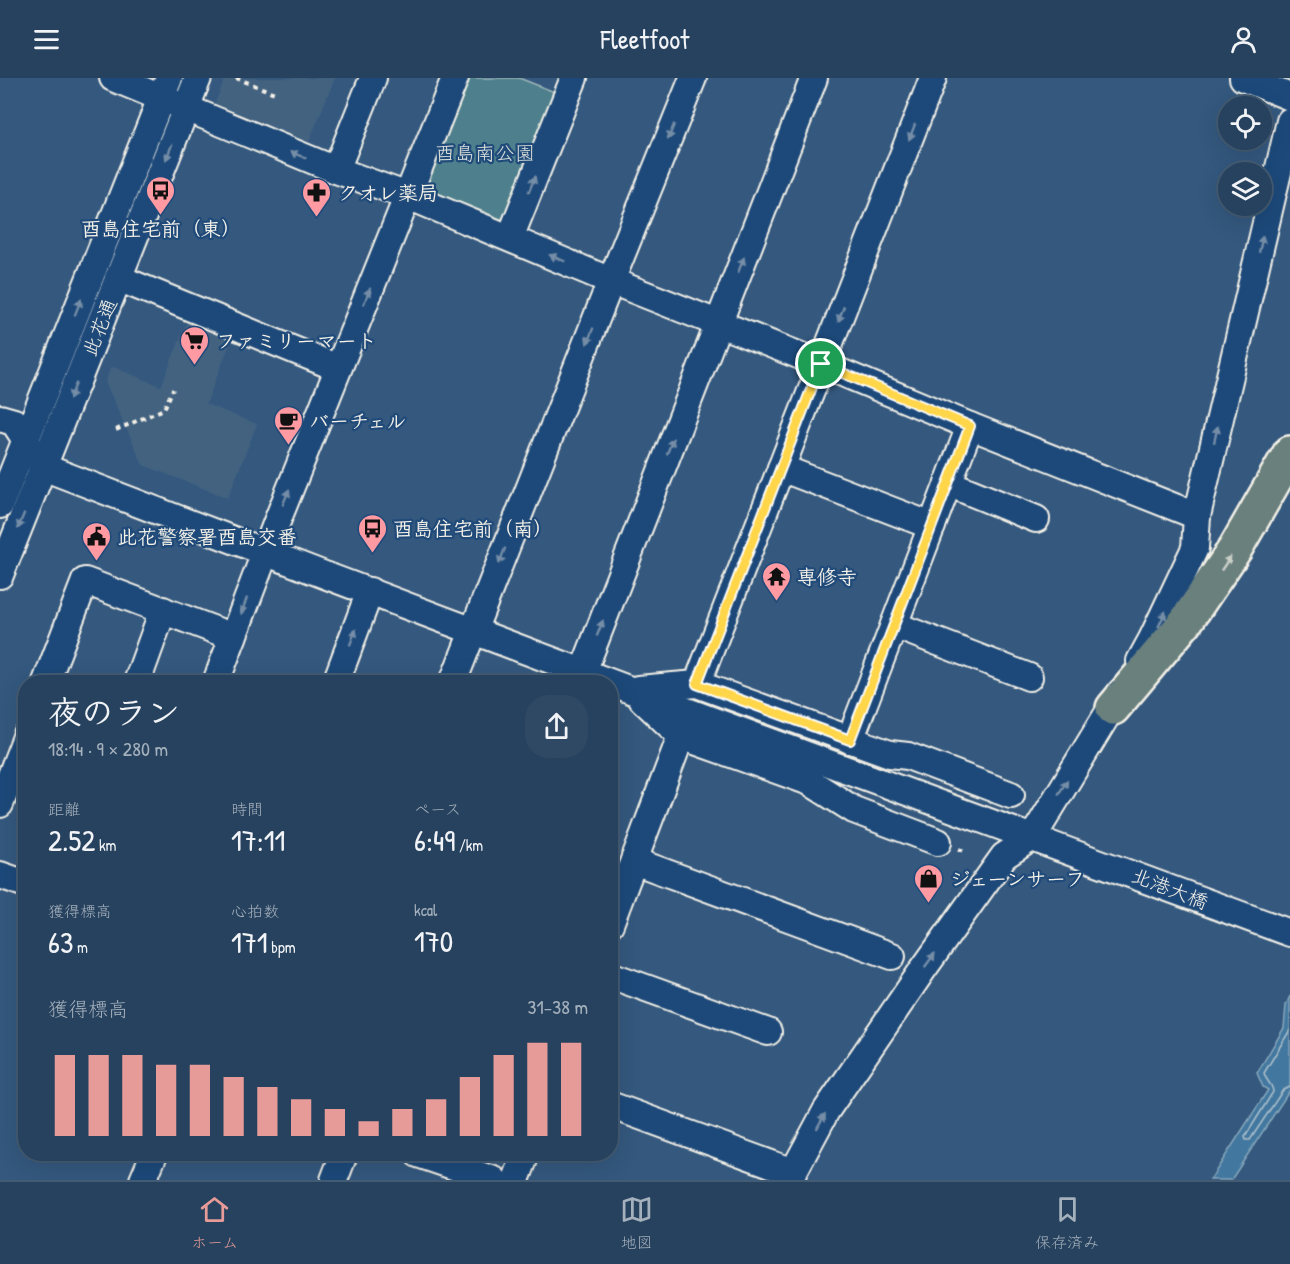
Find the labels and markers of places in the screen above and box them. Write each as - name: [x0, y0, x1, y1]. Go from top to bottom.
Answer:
- bus stop icon: 酉島住宅前（東）: [145, 174, 177, 216]
- pharmacy icon: クオレ薬局: [301, 176, 333, 218]
- place label: クオレ薬局: [338, 179, 438, 206]
- place label: 酉島住宅前（東）: [81, 215, 241, 242]
- supermarket icon: ファミリーマート: [179, 324, 211, 366]
- place label: ファミリーマート: [216, 327, 377, 354]
- pin: [795, 338, 846, 389]
- cafe icon: バーチェル: [272, 404, 304, 446]
- place label: バーチェル: [309, 407, 407, 434]
- bus stop icon: 酉島住宅前（南）: [356, 512, 388, 554]
- place label: 酉島住宅前（南）: [393, 515, 553, 542]
- public building icon: 此花警察署酉島交番: [80, 520, 112, 562]
- place label: 此花警察署酉島交番: [117, 523, 297, 550]
- temple icon: 専修寺: [760, 560, 792, 602]
- place label: 専修寺: [797, 563, 857, 590]
- shop icon: ジェーンサーフ: [913, 862, 945, 904]
- place label: ジェーンサーフ: [950, 865, 1085, 892]

